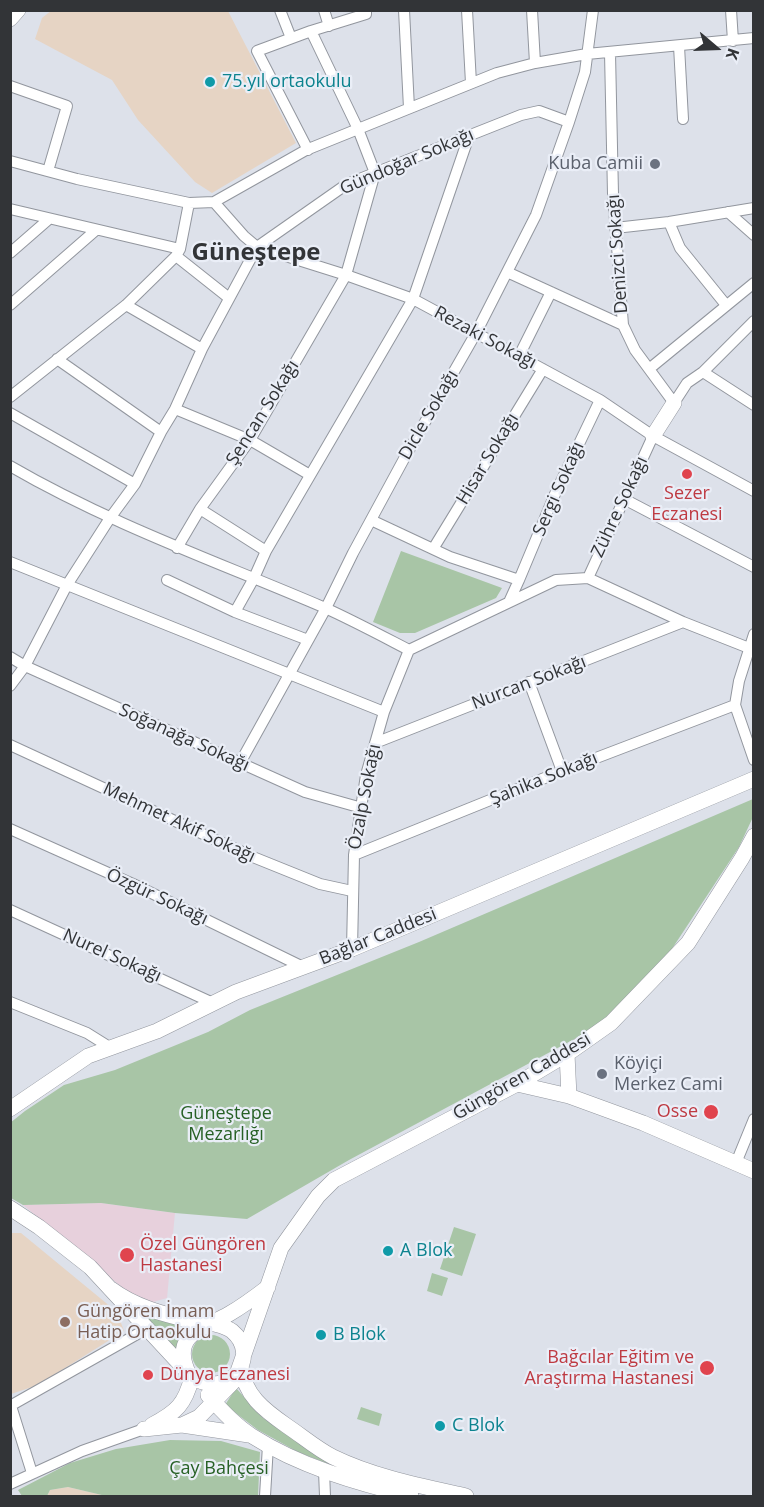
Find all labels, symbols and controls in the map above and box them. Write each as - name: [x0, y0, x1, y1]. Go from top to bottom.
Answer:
- north arrow: [686, 18, 746, 78]
- text: K: [721, 45, 745, 62]
- place label: 75.yıl ortaokulu: [222, 71, 352, 93]
- marker: 75.yıl ortaokulu: [203, 75, 217, 89]
- street label: Gündoğar Sokağı: [337, 124, 477, 200]
- place label: Kuba Camii: [548, 153, 643, 175]
- marker: Kuba Camii: [648, 157, 662, 171]
- street label: Denizci Sokağı: [603, 194, 633, 314]
- district label: Güneştepe: [192, 239, 320, 267]
- street label: Rezaki Sokağı: [430, 302, 540, 374]
- street label: Şencan Sokağı: [222, 356, 304, 470]
- street label: Dicle Sokağı: [395, 366, 463, 464]
- street label: Hisar Sokağı: [452, 409, 524, 509]
- street label: Sergi Sokağı: [529, 439, 589, 539]
- street label: Zühre Sokağı: [587, 453, 653, 561]
- marker: Sezer Eczanesi: [680, 467, 694, 481]
- place label: Sezer Eczanesi: [651, 483, 723, 526]
- street label: Nurcan Sokağı: [469, 651, 589, 715]
- street label: Soğanağa Sokağı: [115, 700, 253, 776]
- street label: Özalp Sokağı: [344, 742, 386, 852]
- street label: Şahika Sokağı: [487, 748, 601, 810]
- street label: Mehmet Akif Sokağı: [99, 778, 259, 868]
- street label: Özgür Sokağı: [103, 864, 211, 930]
- street label: Bağlar Caddesi: [316, 904, 440, 970]
- street label: Nurel Sokağı: [59, 925, 165, 987]
- street label: Güngören Caddesi: [449, 1029, 595, 1125]
- place label: Köyiçi Merkez Cami: [614, 1053, 723, 1096]
- marker: Köyiçi Merkez Cami: [595, 1067, 609, 1081]
- place label: Osse: [657, 1101, 698, 1123]
- park label: Güneştepe Mezarlığı: [180, 1103, 272, 1146]
- marker: Osse: [702, 1103, 720, 1121]
- place label: Özel Güngören Hastanesi: [140, 1234, 266, 1276]
- place label: A Blok: [400, 1240, 453, 1262]
- marker: A Blok: [381, 1244, 395, 1258]
- marker: Özel Güngören Hastanesi: [118, 1246, 136, 1264]
- place label: Güngören İmam Hatip Ortaokulu: [77, 1301, 214, 1344]
- marker: Güngören İmam Hatip Ortaokulu: [58, 1315, 72, 1329]
- place label: B Blok: [333, 1324, 386, 1346]
- marker: B Blok: [314, 1328, 328, 1342]
- place label: Bağcılar Eğitim ve Araştırma Hastanesi: [524, 1347, 694, 1390]
- marker: Bağcılar Eğitim ve Araştırma Hastanesi: [698, 1359, 716, 1377]
- place label: Dünya Eczanesi: [160, 1364, 290, 1386]
- marker: Dünya Eczanesi: [141, 1368, 155, 1382]
- place label: C Blok: [452, 1415, 504, 1437]
- marker: C Blok: [433, 1419, 447, 1433]
- park label: Çay Bahçesi: [169, 1458, 269, 1480]

